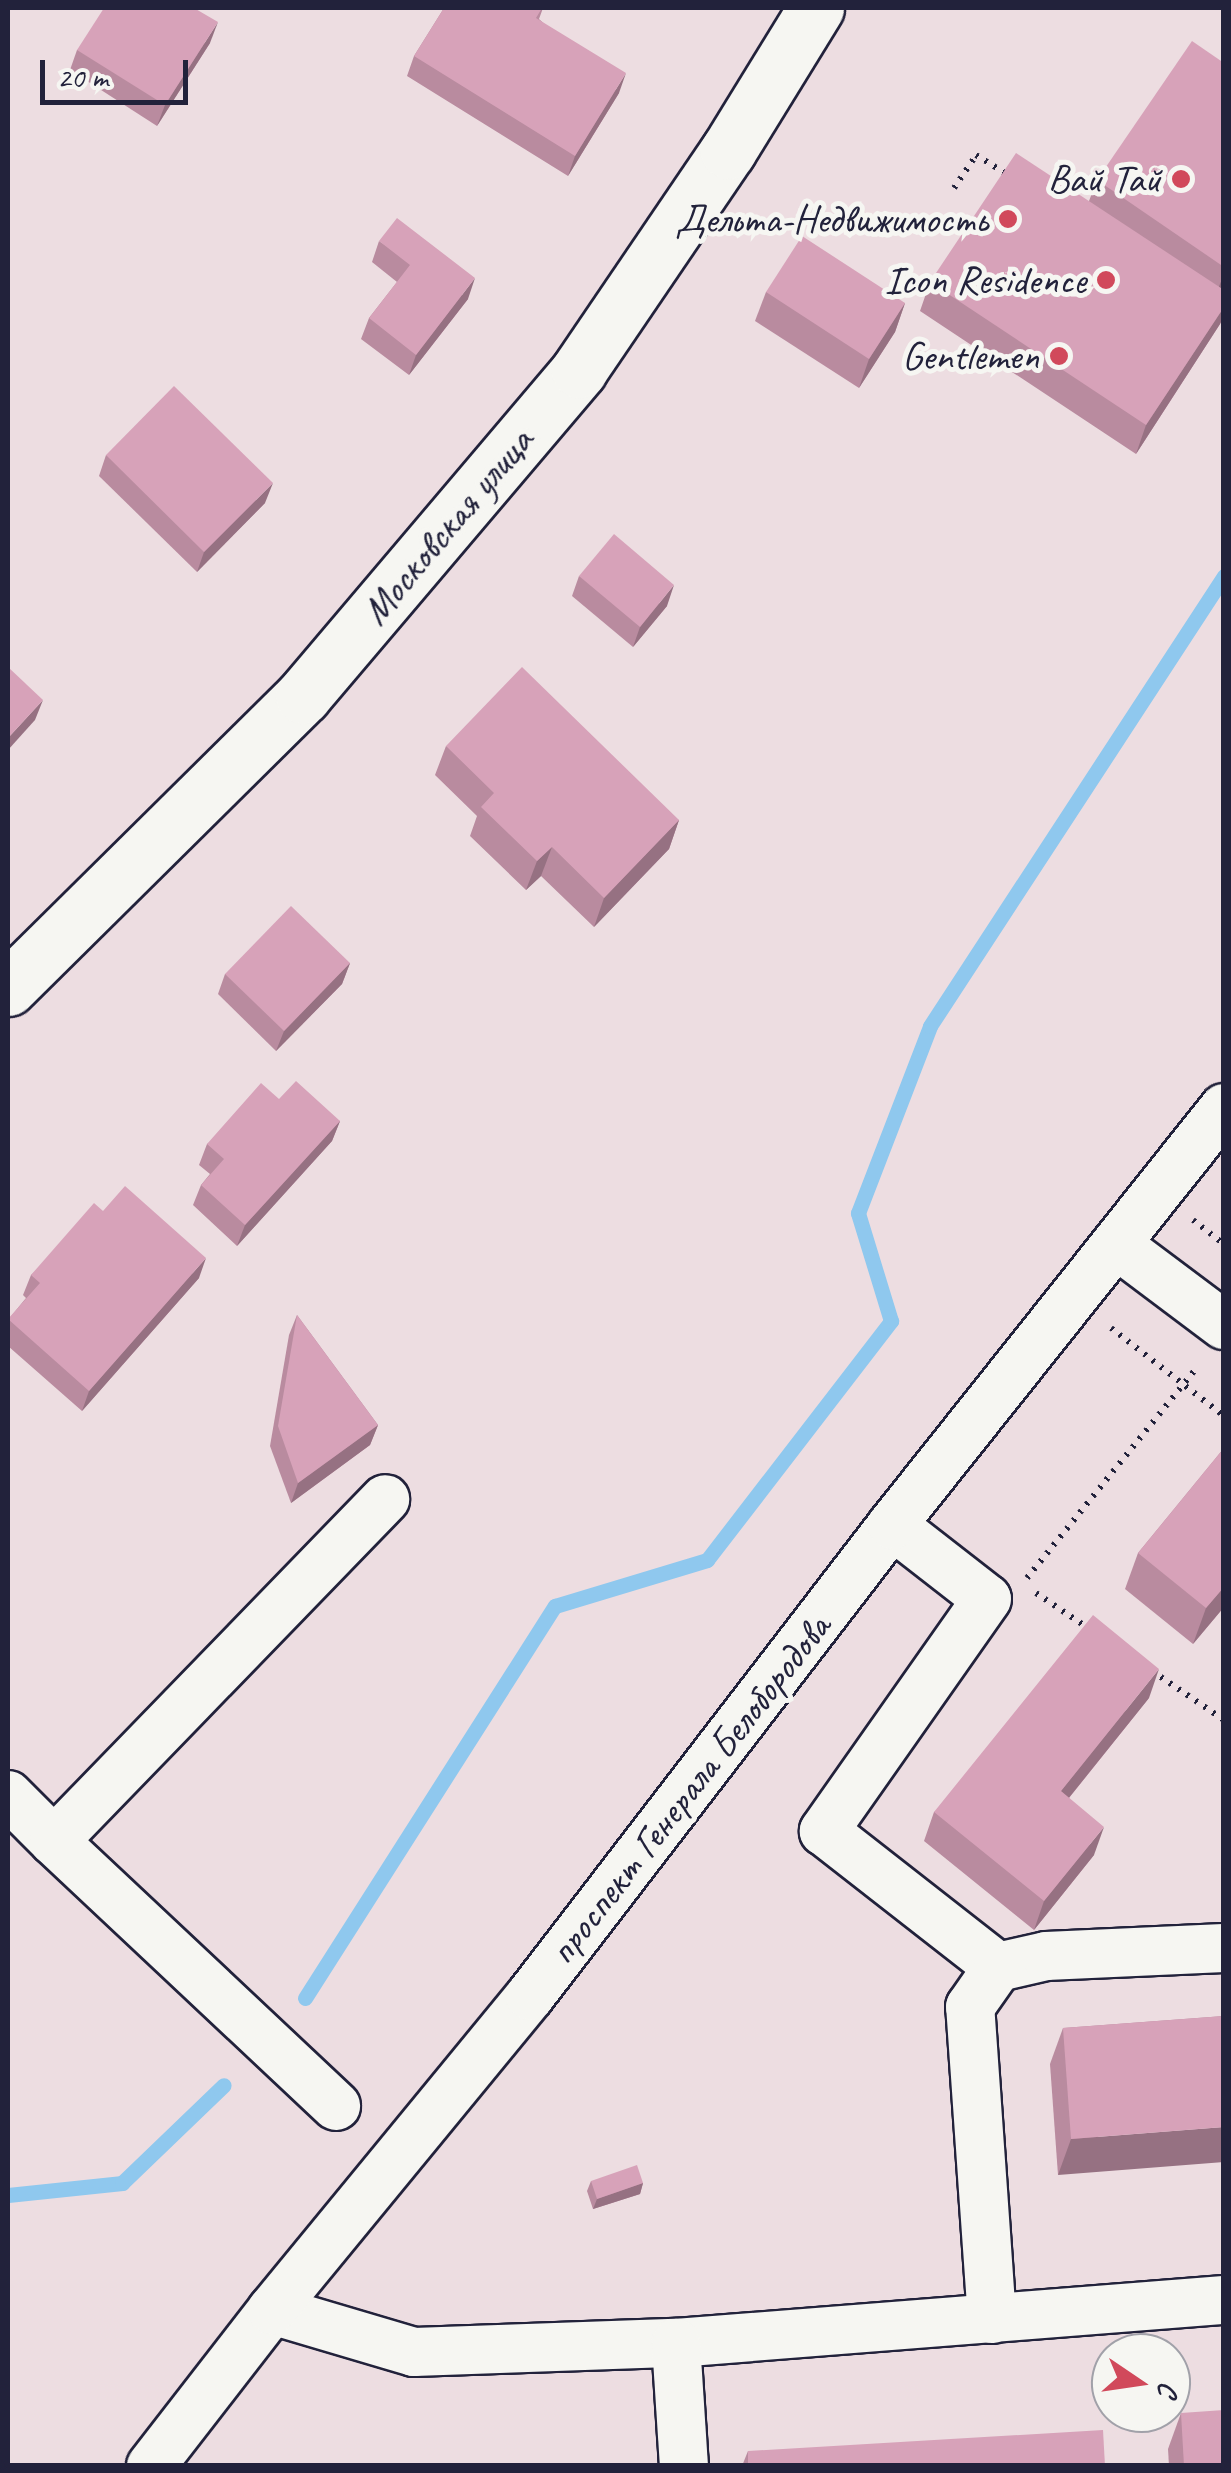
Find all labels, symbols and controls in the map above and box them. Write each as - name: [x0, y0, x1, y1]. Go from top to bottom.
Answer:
- scale bar: [45, 40, 192, 102]
- text: 20 m: [57, 58, 108, 96]
- place label: Вай Тай: [1048, 155, 1161, 203]
- marker: Вай Тай: [1170, 168, 1192, 190]
- place label: Дельта-Недвижимость: [675, 195, 988, 243]
- marker: Дельта-Недвижимость: [997, 208, 1019, 230]
- place label: Icon Residence: [885, 256, 1086, 304]
- marker: Icon Residence: [1095, 269, 1117, 291]
- place label: Gentlemen: [902, 332, 1039, 380]
- marker: Gentlemen: [1048, 345, 1070, 367]
- street label: Московская улица: [350, 417, 544, 635]
- street label: проспект Генерала Белобородова: [537, 1604, 841, 1974]
- north arrow: [1091, 2333, 1191, 2433]
- text: С: [1150, 2379, 1187, 2400]

